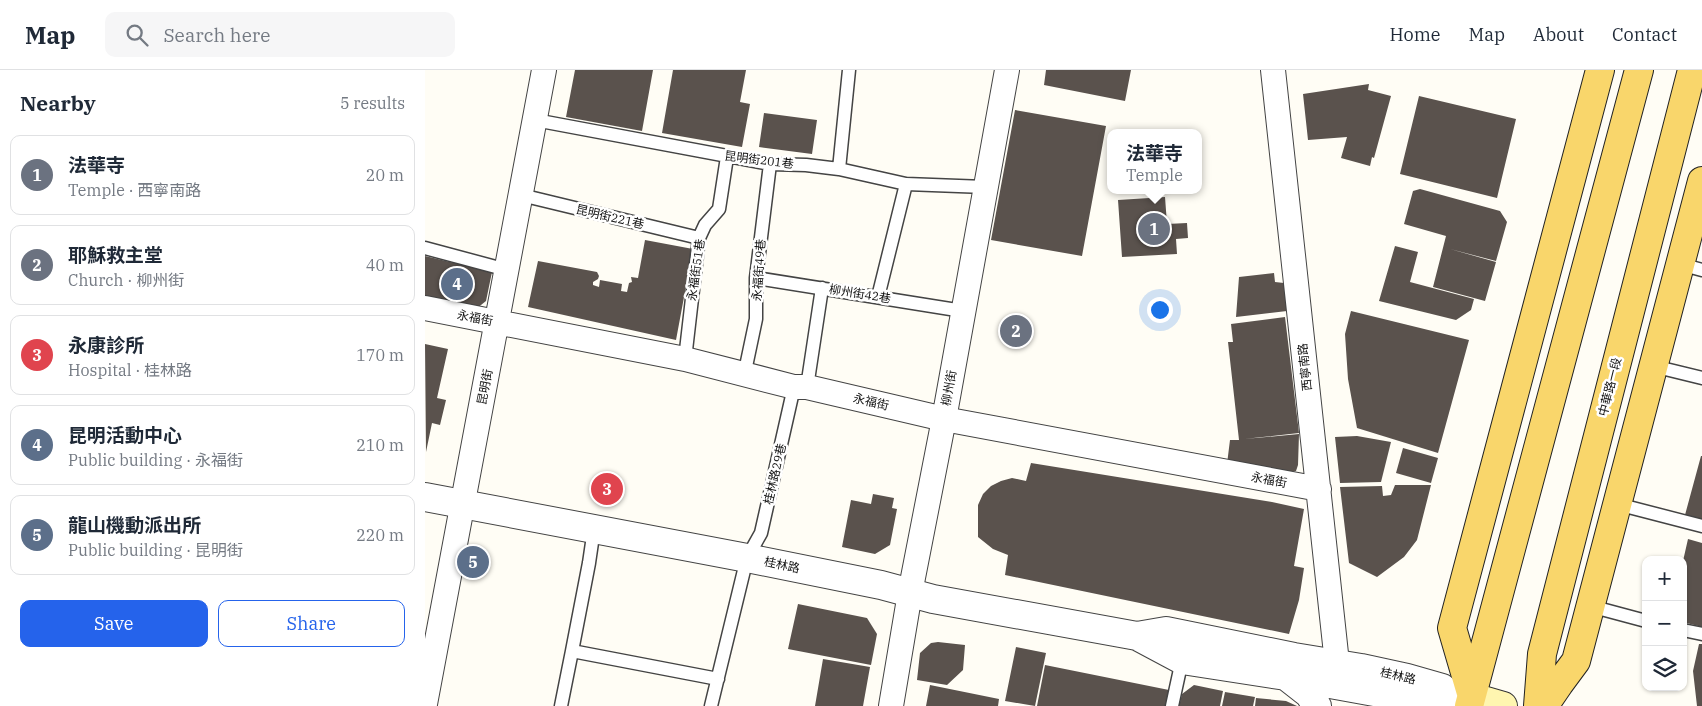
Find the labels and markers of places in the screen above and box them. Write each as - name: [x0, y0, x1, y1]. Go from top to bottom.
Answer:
- pin: 1: [1138, 210, 1170, 248]
- pin: 4: [441, 265, 473, 303]
- pin: 2: [1000, 312, 1032, 350]
- pin: 3: [591, 470, 623, 508]
- pin: 5: [457, 543, 489, 581]

